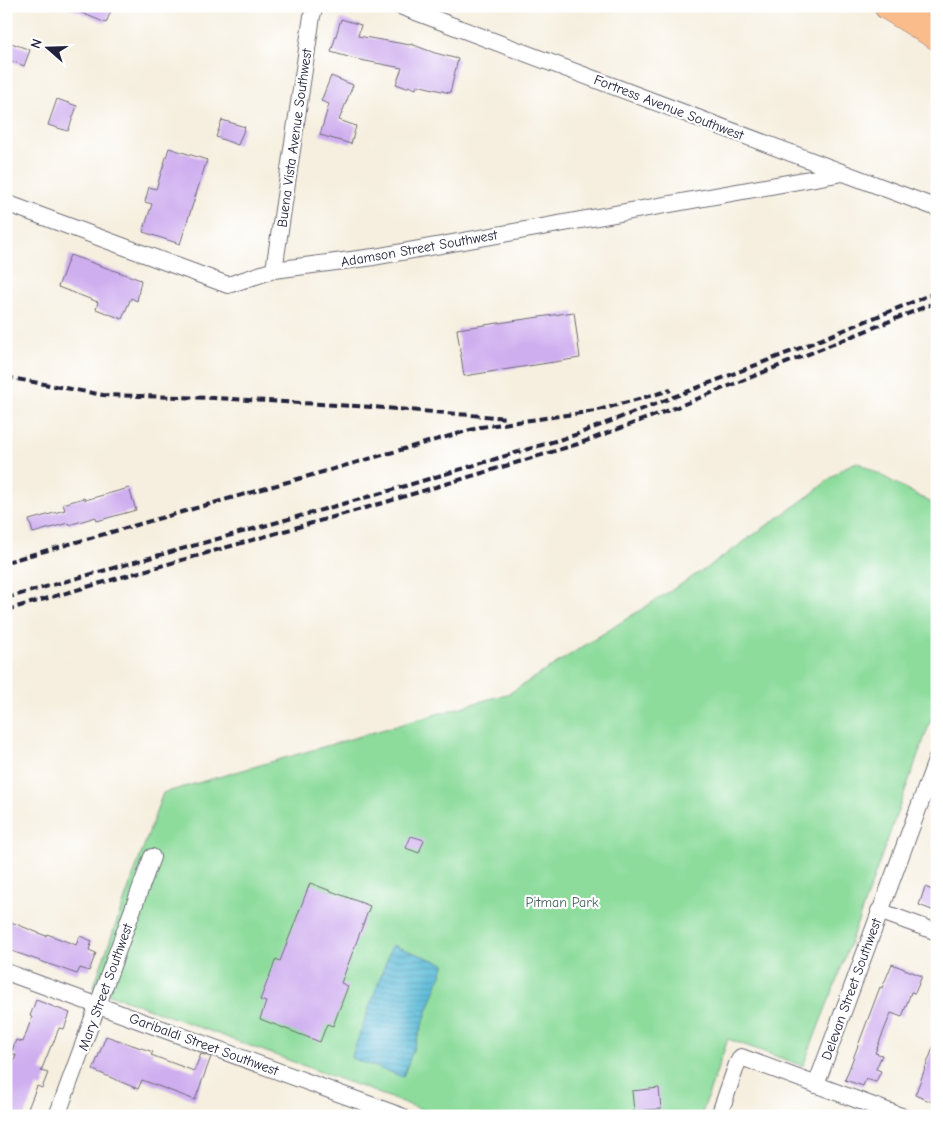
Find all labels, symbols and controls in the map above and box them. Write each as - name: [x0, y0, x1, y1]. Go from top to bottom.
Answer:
- north arrow: [22, 22, 72, 72]
- text: N: [27, 37, 46, 51]
- street label: Buena Vista Avenue Southwest: [274, 47, 316, 229]
- street label: Fortress Avenue Southwest: [592, 71, 747, 144]
- street label: Adamson Street Southwest: [340, 226, 500, 271]
- park label: Pitman Park: [525, 894, 599, 911]
- street label: Delevan Street Southwest: [818, 915, 885, 1062]
- street label: Mary Street Southwest: [75, 920, 137, 1053]
- street label: Garibaldi Street Southwest: [127, 1010, 282, 1080]

